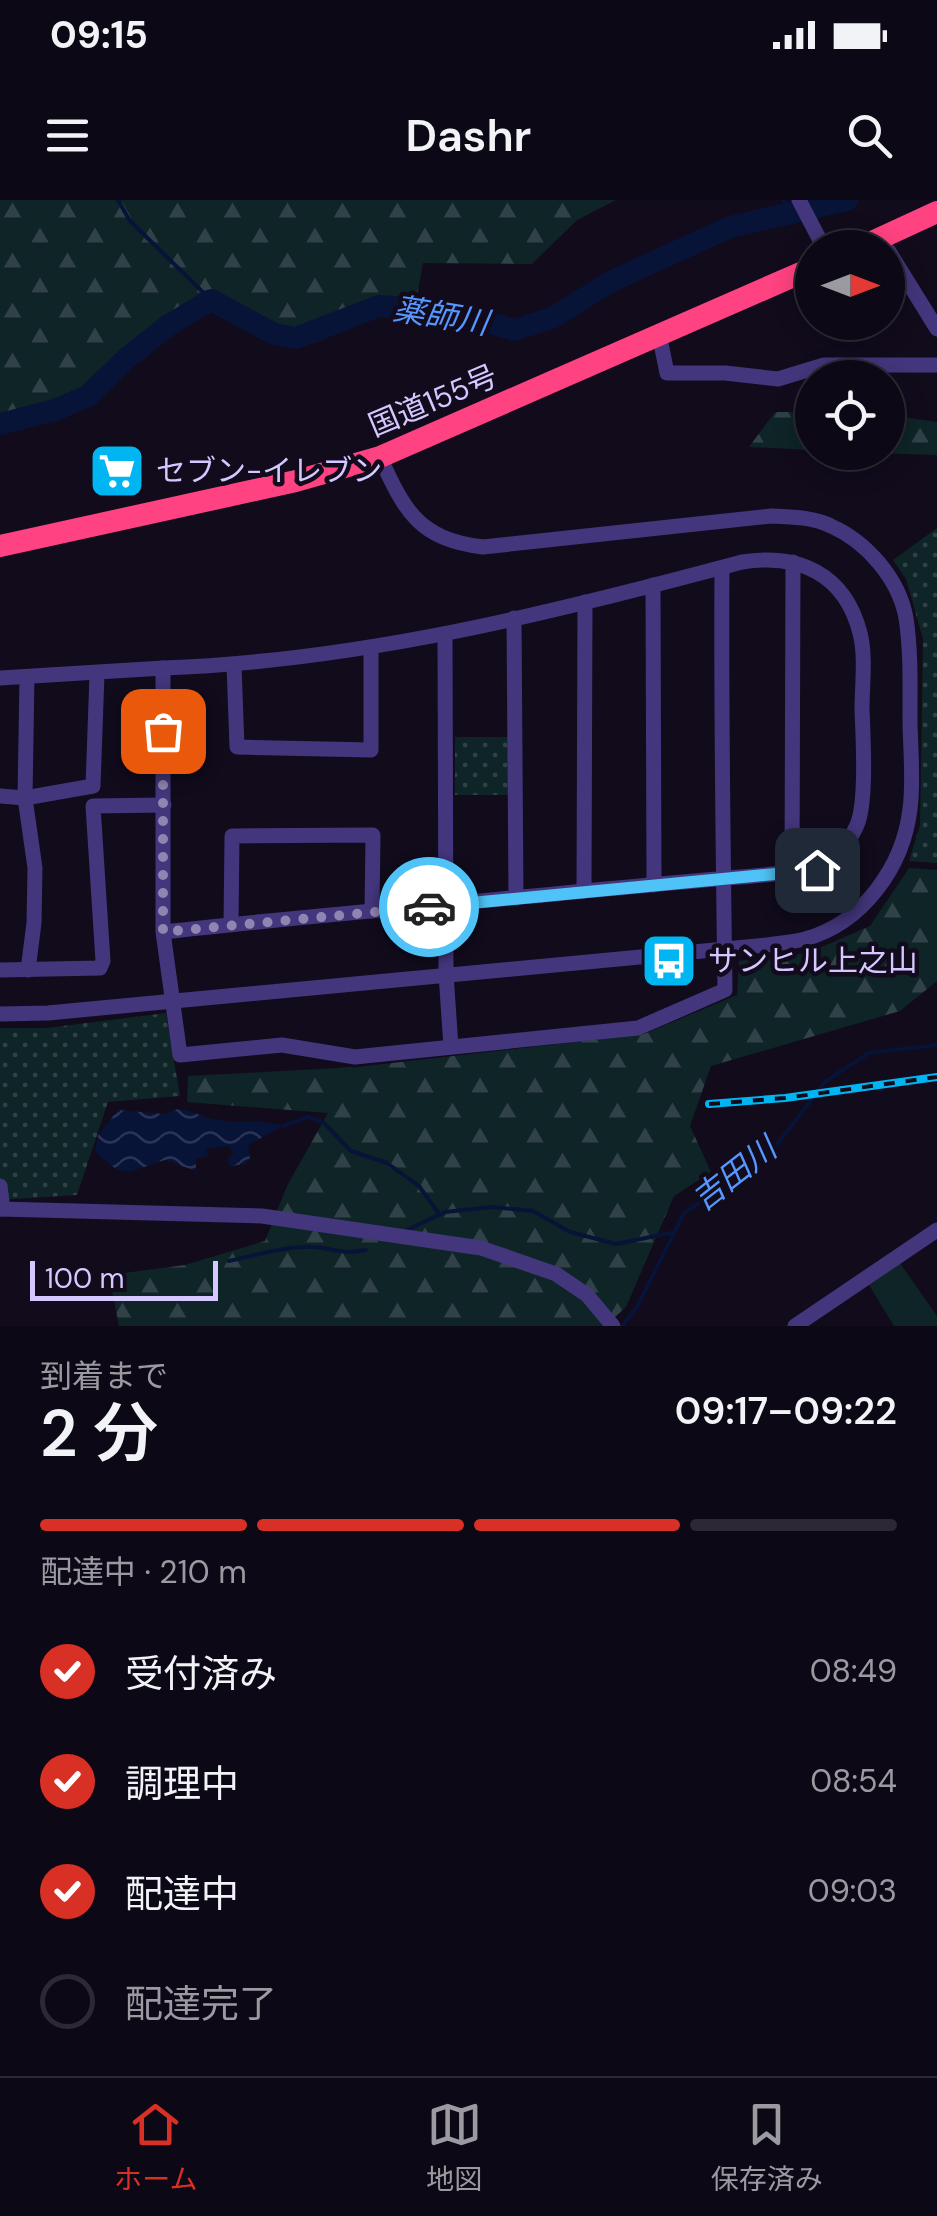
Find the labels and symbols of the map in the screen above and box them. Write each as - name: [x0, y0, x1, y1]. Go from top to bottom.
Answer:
- north arrow: [795, 230, 905, 340]
- water label: 薬師川: [390, 288, 495, 345]
- street label: 国道155号: [363, 356, 503, 445]
- supermarket icon: セブン-イレブン: [87, 441, 147, 501]
- place label: セブン-イレブン: [156, 451, 382, 490]
- pin: [121, 689, 206, 774]
- pin: [775, 828, 860, 913]
- courier: [379, 857, 479, 957]
- bus stop icon: サンヒル上之山: [639, 931, 699, 991]
- place label: サンヒル上之山: [708, 941, 918, 980]
- water label: 吉田川: [683, 1126, 787, 1220]
- scale bar: [30, 1256, 218, 1300]

